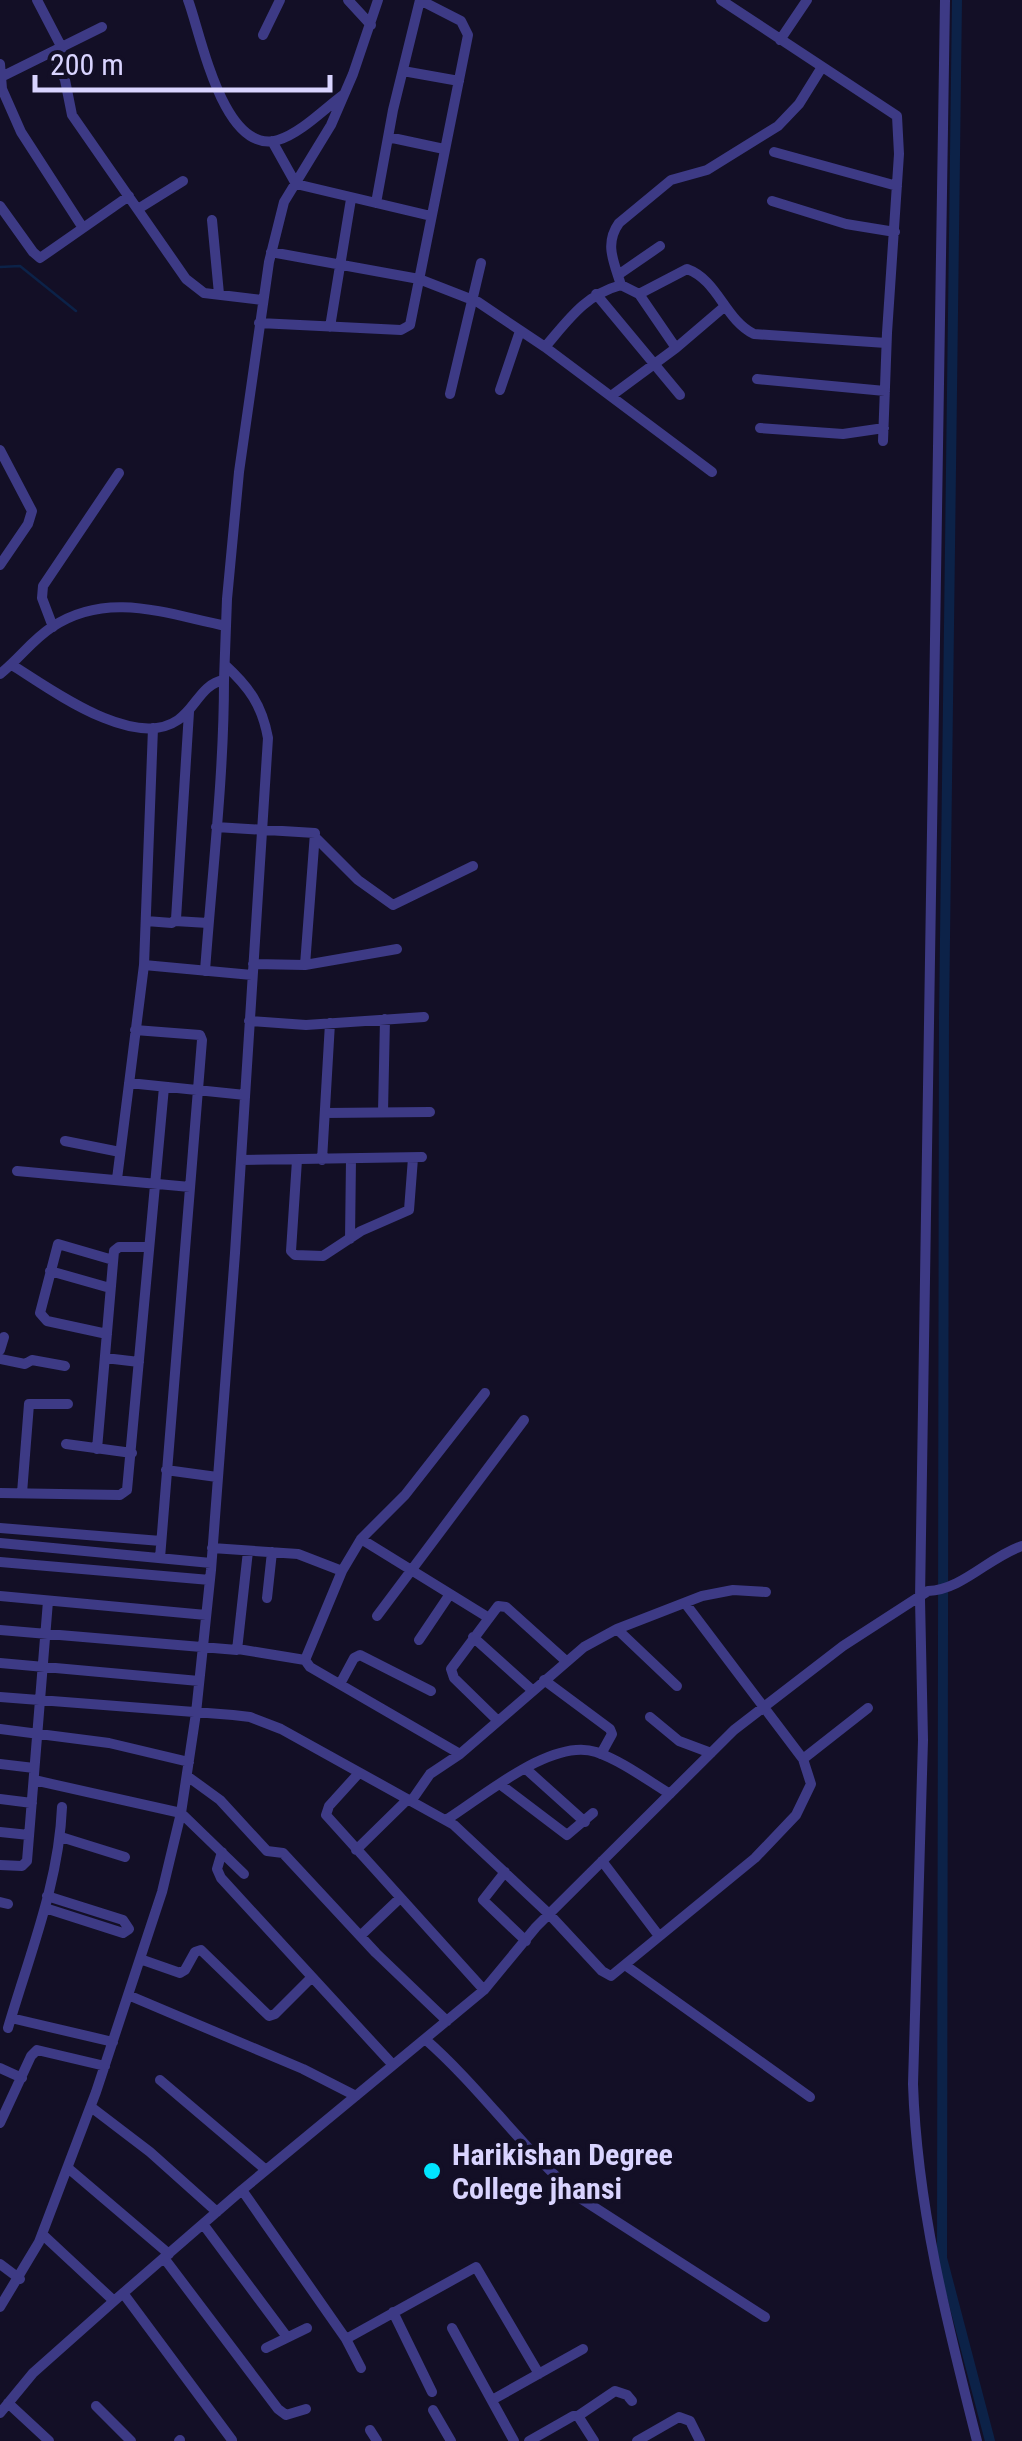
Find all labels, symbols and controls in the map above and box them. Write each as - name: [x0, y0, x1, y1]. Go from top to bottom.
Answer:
- scale bar: [35, 30, 330, 92]
- text: 200 m: [50, 47, 124, 82]
- place label: Harikishan Degree College jhansi: [452, 2137, 673, 2206]
- marker: Harikishan Degree College jhansi: [421, 2160, 443, 2182]

